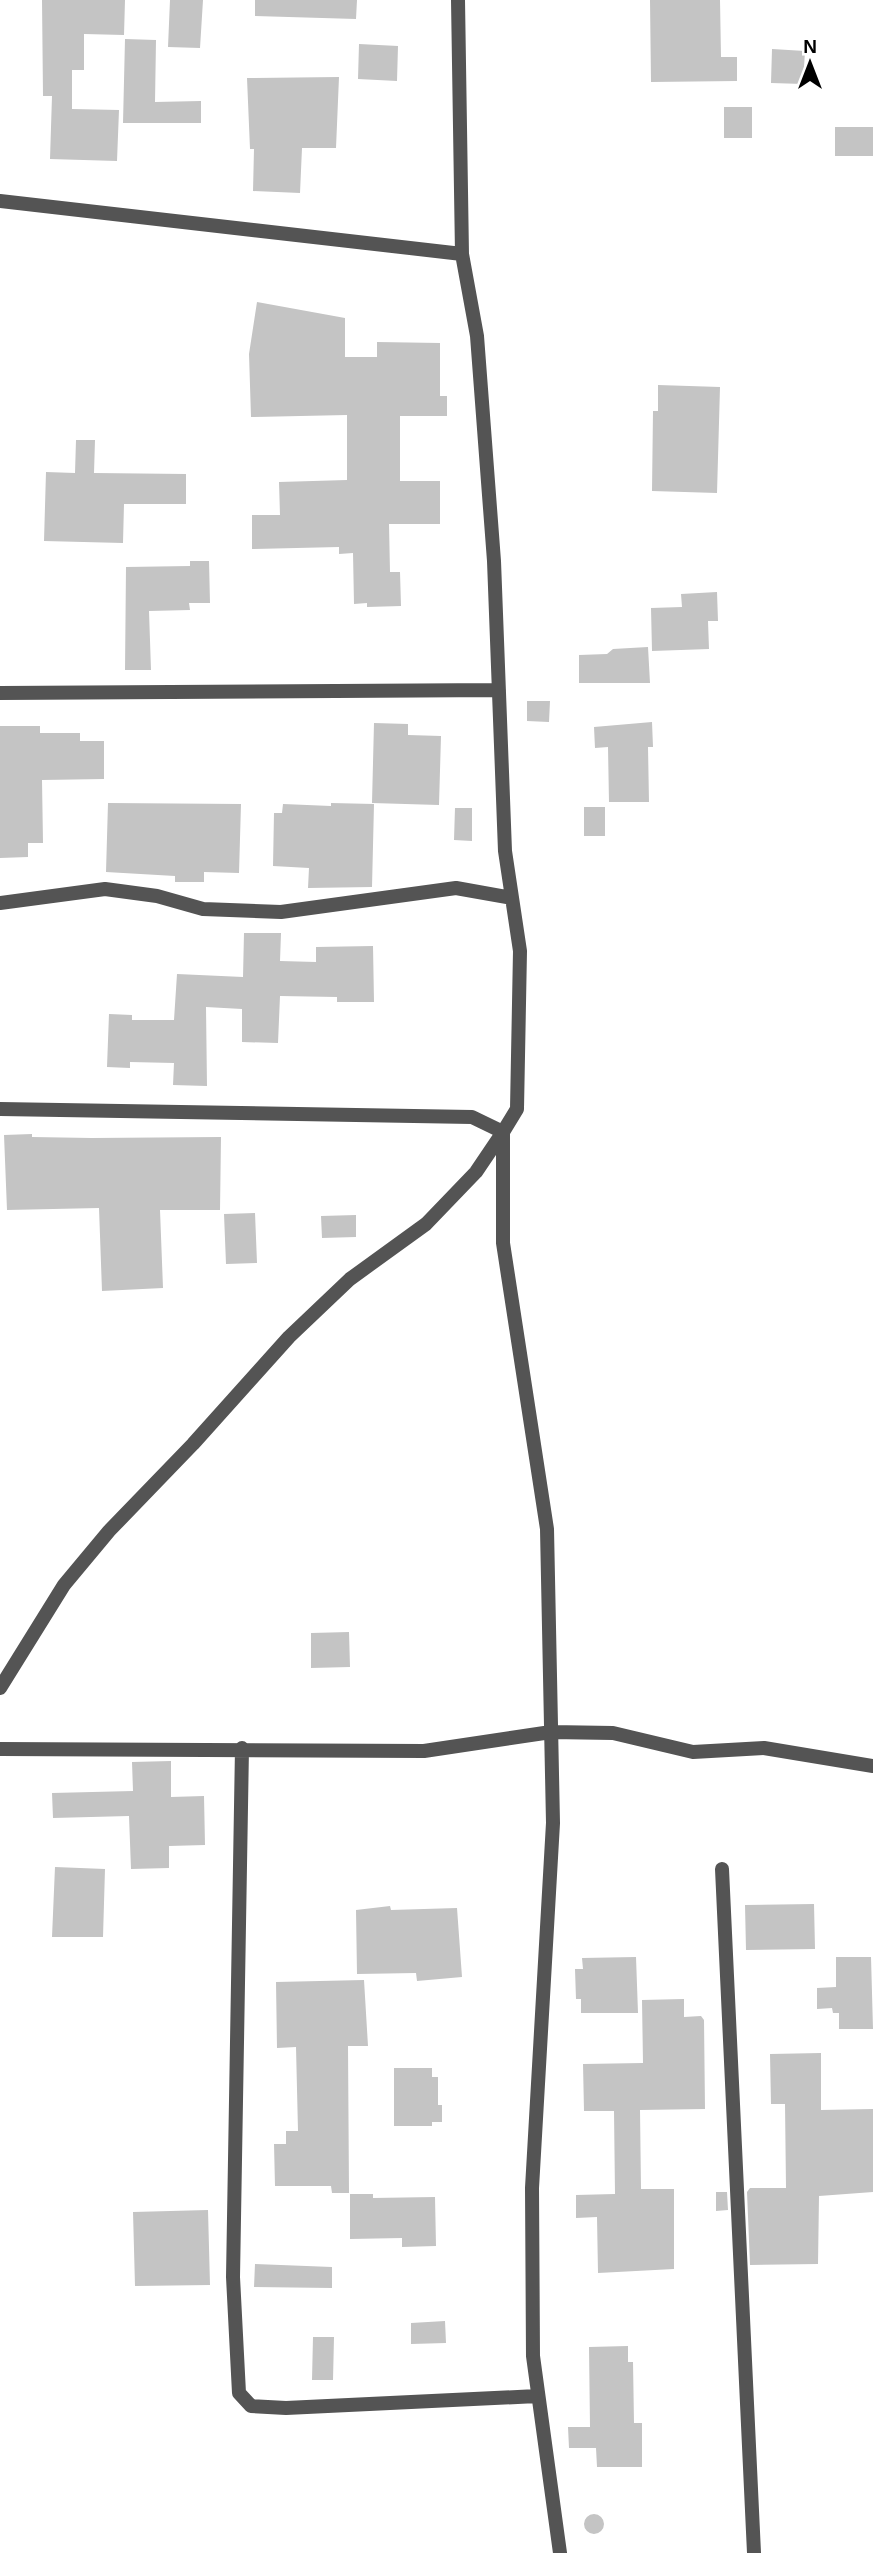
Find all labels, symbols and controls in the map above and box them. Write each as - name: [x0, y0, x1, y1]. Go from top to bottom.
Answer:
- north arrow: [775, 28, 845, 98]
- text: N: [803, 36, 817, 57]

